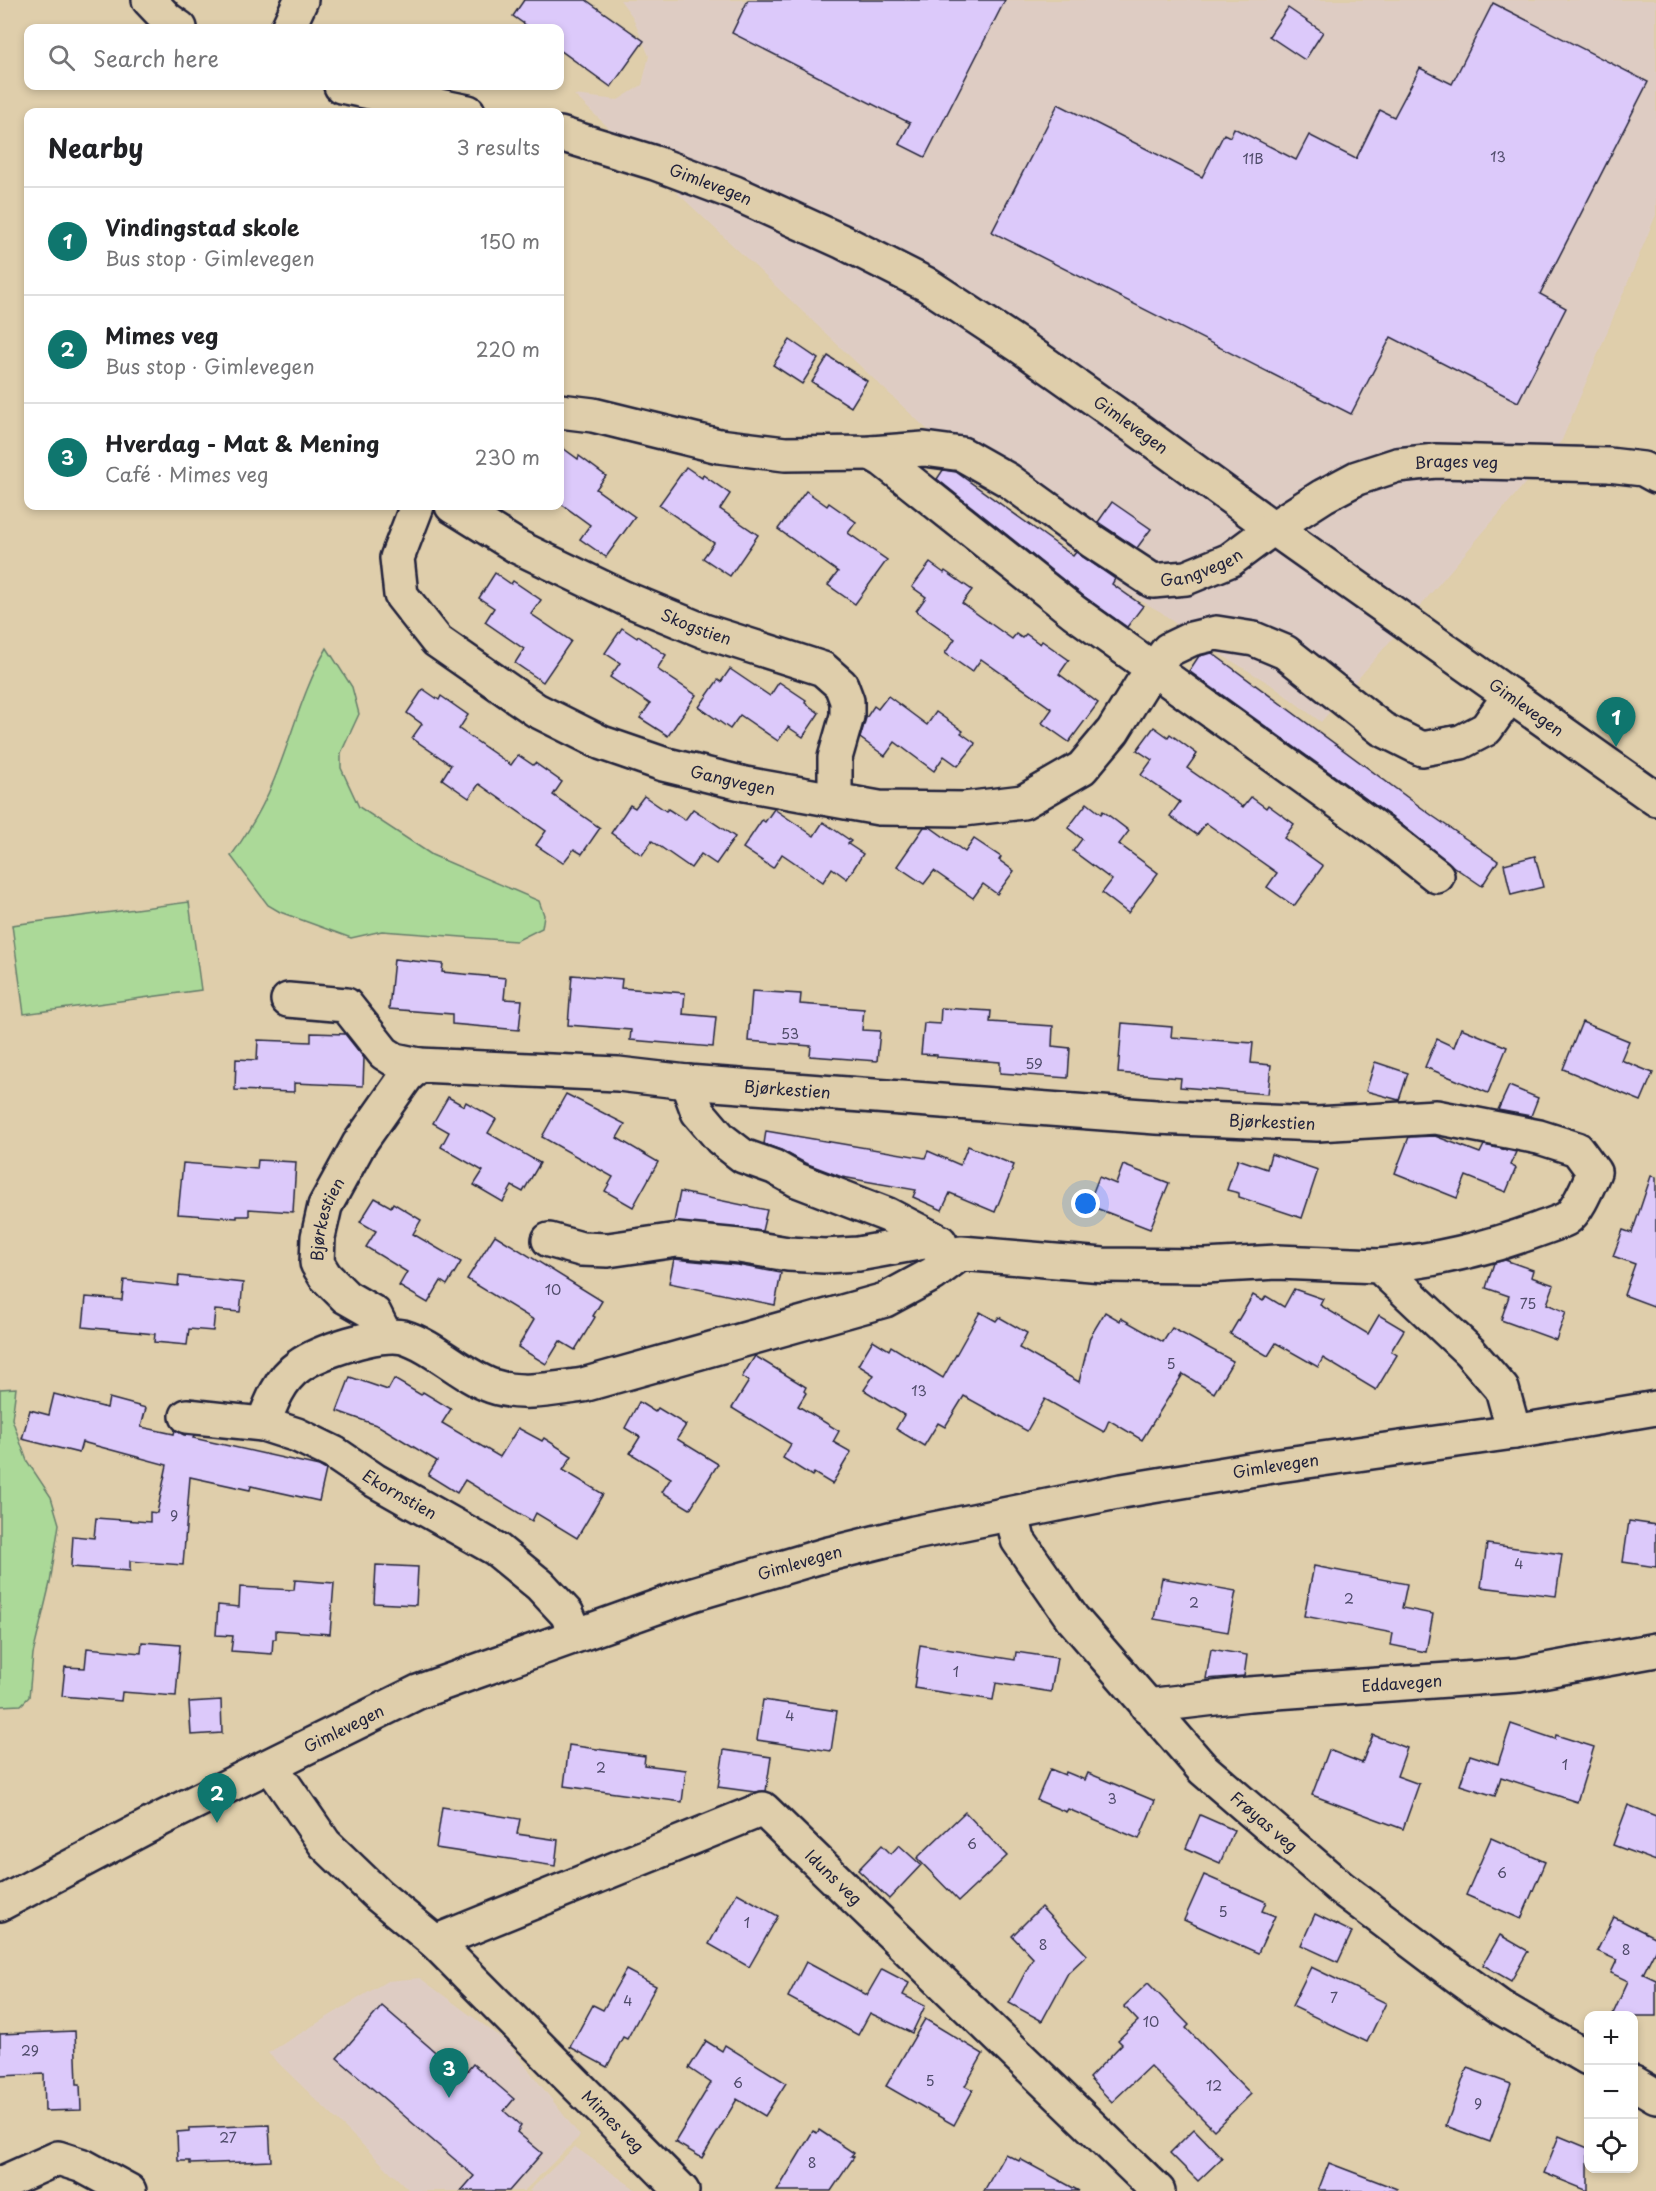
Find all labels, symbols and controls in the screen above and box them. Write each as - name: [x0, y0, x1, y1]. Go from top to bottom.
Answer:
- search box: [24, 24, 564, 90]
- icon: search: [45, 41, 78, 74]
- text: Search here: [93, 41, 219, 74]
- text: Nearby: [48, 128, 143, 167]
- text: 3 results: [457, 132, 540, 162]
- house number: 13: [1490, 146, 1506, 167]
- house number: 11B: [1243, 148, 1264, 169]
- street label: Gimlevegen: [666, 157, 756, 210]
- text: Vindingstad skole: [105, 210, 299, 243]
- text: 1: [63, 226, 72, 256]
- text: 150 m: [480, 226, 540, 256]
- text: Bus stop · Gimlevegen: [105, 243, 315, 273]
- text: Mimes veg: [105, 318, 218, 351]
- text: 2: [60, 334, 75, 364]
- text: 220 m: [476, 334, 540, 364]
- text: Bus stop · Gimlevegen: [105, 351, 315, 381]
- street label: Gimlevegen: [1089, 389, 1174, 459]
- text: Hverdag - Mat & Mening: [105, 426, 379, 459]
- text: 3: [61, 442, 74, 472]
- text: 230 m: [475, 442, 540, 472]
- street label: Brages veg: [1413, 448, 1498, 474]
- text: Café · Mimes veg: [105, 459, 269, 489]
- street label: Gangvegen: [1159, 542, 1247, 591]
- street label: Skogstien: [658, 602, 735, 650]
- street label: Gimlevegen: [1485, 672, 1569, 741]
- pin: 1: [1596, 698, 1636, 747]
- street label: Gangvegen: [688, 758, 777, 800]
- house number: 53: [781, 1023, 799, 1044]
- house number: 59: [1025, 1053, 1043, 1074]
- street label: Bjørkestien: [743, 1073, 831, 1104]
- street label: Bjørkestien: [1228, 1107, 1316, 1135]
- street label: Bjørkestien: [304, 1173, 349, 1262]
- your location: [1071, 1189, 1100, 1218]
- house number: 10: [545, 1279, 561, 1300]
- house number: 75: [1520, 1293, 1536, 1314]
- house number: 5: [1166, 1353, 1176, 1374]
- house number: 13: [911, 1380, 927, 1401]
- street label: Gimlevegen: [1231, 1447, 1320, 1483]
- street label: Ekornstien: [358, 1463, 442, 1524]
- house number: 9: [170, 1505, 178, 1526]
- street label: Gimlevegen: [754, 1538, 844, 1585]
- house number: 4: [1514, 1553, 1524, 1574]
- house number: 2: [1344, 1588, 1354, 1609]
- house number: 2: [1189, 1592, 1199, 1613]
- house number: 1: [953, 1661, 959, 1682]
- street label: Eddavegen: [1361, 1667, 1443, 1697]
- street label: Gimlevegen: [299, 1698, 388, 1758]
- house number: 4: [785, 1705, 795, 1726]
- house number: 1: [1562, 1754, 1568, 1775]
- house number: 2: [596, 1757, 606, 1778]
- pin: 2: [198, 1774, 236, 1823]
- street label: Frøyas veg: [1226, 1785, 1304, 1857]
- house number: 3: [1107, 1788, 1117, 1809]
- house number: 6: [967, 1833, 977, 1854]
- street label: Iduns veg: [800, 1843, 868, 1910]
- house number: 6: [1497, 1862, 1507, 1883]
- house number: 5: [1218, 1901, 1228, 1922]
- house number: 1: [744, 1912, 750, 1933]
- house number: 8: [1039, 1934, 1047, 1955]
- house number: 8: [1622, 1939, 1630, 1960]
- house number: 7: [1330, 1987, 1338, 2008]
- house number: 4: [623, 1990, 633, 2011]
- house number: 10: [1143, 2011, 1159, 2032]
- map controls: [1584, 2011, 1638, 2173]
- button: +: [1584, 2011, 1638, 2065]
- house number: 29: [21, 2040, 39, 2061]
- pin: 3: [430, 2048, 468, 2098]
- button: −: [1584, 2065, 1638, 2119]
- house number: 5: [925, 2070, 935, 2091]
- house number: 6: [733, 2072, 743, 2093]
- house number: 12: [1206, 2075, 1222, 2096]
- street label: Mimes veg: [577, 2084, 650, 2157]
- house number: 9: [1474, 2093, 1482, 2114]
- button: locate: [1584, 2119, 1638, 2173]
- house number: 27: [219, 2127, 237, 2148]
- house number: 8: [808, 2152, 816, 2173]

